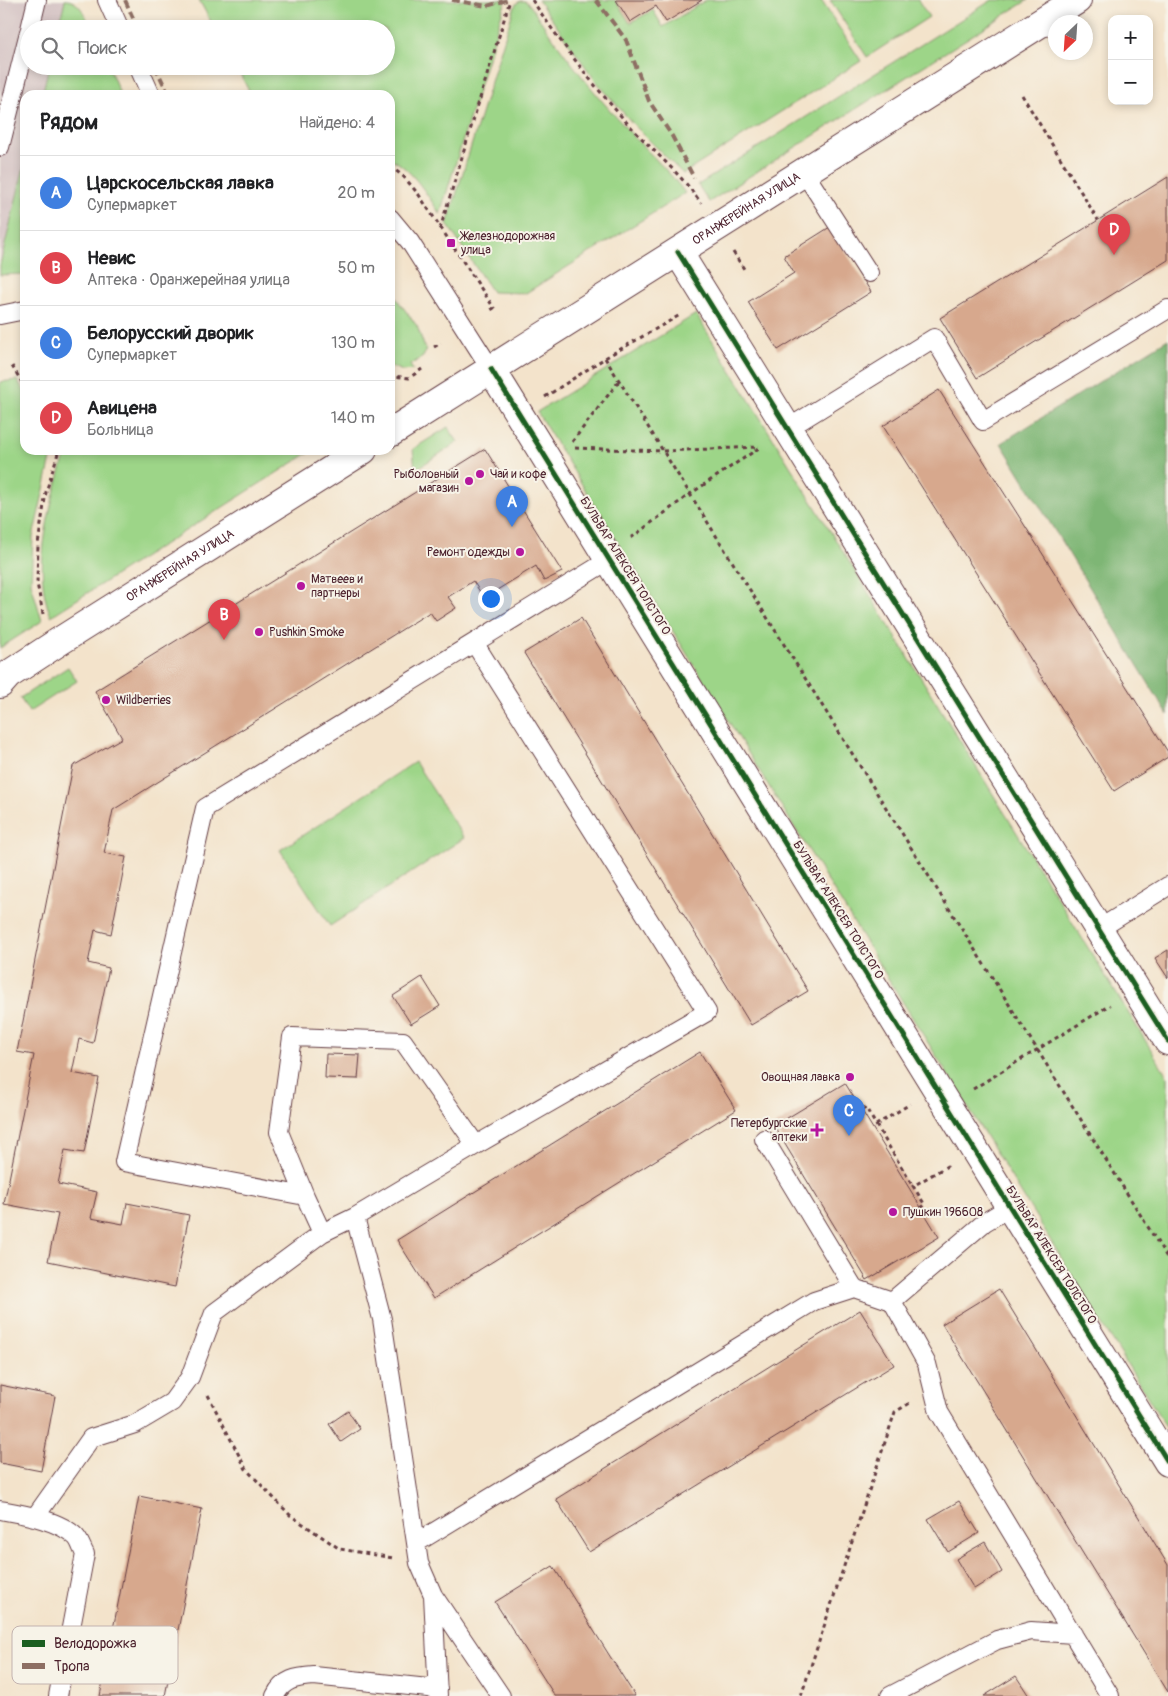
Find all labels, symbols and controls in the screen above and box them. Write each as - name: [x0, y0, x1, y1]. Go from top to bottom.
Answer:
- north arrow: [1048, 15, 1093, 60]
- map controls: [1108, 15, 1153, 105]
- button: +: [1108, 15, 1153, 60]
- search box: [20, 20, 395, 75]
- icon: search: [38, 34, 66, 62]
- text: Поиск: [78, 36, 128, 60]
- button: −: [1108, 60, 1153, 105]
- text: Рядом: [40, 109, 98, 136]
- text: Найдено: 4: [299, 113, 375, 133]
- street label: ОРАНЖЕРЕЙНАЯ УЛИЦА: [689, 169, 803, 248]
- text: Царскосельская лавка: [87, 171, 274, 195]
- text: A: [51, 183, 61, 203]
- text: 20 m: [337, 183, 375, 203]
- text: Супермаркет: [87, 195, 177, 215]
- pin: D: [1098, 214, 1130, 255]
- place label: Железнодорожная улица: [459, 229, 556, 258]
- marker: Железнодорожная улица: [445, 237, 457, 249]
- text: Невис: [87, 246, 136, 270]
- text: B: [51, 258, 61, 278]
- text: 50 m: [338, 258, 375, 278]
- text: Аптека · Оранжерейная улица: [87, 270, 290, 290]
- text: Белорусский дворик: [87, 321, 254, 345]
- text: C: [51, 333, 61, 353]
- text: 130 m: [331, 333, 375, 353]
- text: Супермаркет: [87, 345, 177, 365]
- text: Авицена: [87, 396, 157, 420]
- text: D: [51, 408, 61, 428]
- text: 140 m: [331, 408, 375, 428]
- text: Больница: [87, 420, 154, 440]
- place label: Рыболовный магазин: [394, 467, 459, 496]
- place label: Чай и кофе: [490, 467, 546, 482]
- marker: Чай и кофе: [474, 468, 486, 480]
- marker: Рыболовный магазин: [463, 475, 475, 487]
- pin: A: [496, 486, 528, 527]
- street label: БУЛЬВАР АЛЕКСЕЯ ТОЛСТОГО: [576, 494, 674, 638]
- street label: ОРАНЖЕРЕЙНАЯ УЛИЦА: [123, 526, 237, 605]
- place label: Ремонт одежды: [427, 545, 510, 560]
- marker: Ремонт одежды: [514, 546, 526, 558]
- place label: Матвеев и партнеры: [311, 572, 363, 601]
- marker: Матвеев и партнеры: [295, 580, 307, 592]
- your location: [478, 586, 504, 612]
- pin: B: [208, 599, 240, 640]
- place label: Pushkin Smoke: [269, 625, 344, 640]
- marker: Pushkin Smoke: [253, 626, 265, 638]
- place label: Wildberries: [116, 693, 172, 708]
- marker: Wildberries: [100, 694, 112, 706]
- street label: БУЛЬВАР АЛЕКСЕЯ ТОЛСТОГО: [789, 838, 887, 982]
- place label: Овощная лавка: [761, 1070, 840, 1085]
- marker: Овощная лавка: [844, 1071, 856, 1083]
- pin: C: [833, 1095, 865, 1136]
- place label: Петербургские аптеки: [731, 1116, 808, 1145]
- marker: Петербургские аптеки: [811, 1124, 823, 1136]
- street label: БУЛЬВАР АЛЕКСЕЯ ТОЛСТОГО: [1002, 1183, 1100, 1327]
- place label: Пушкин 196608: [903, 1205, 983, 1220]
- marker: Пушкин 196608: [887, 1206, 899, 1218]
- legend: [12, 1626, 178, 1684]
- text: Велодорожка: [54, 1635, 136, 1652]
- text: Тропа: [54, 1658, 90, 1675]

